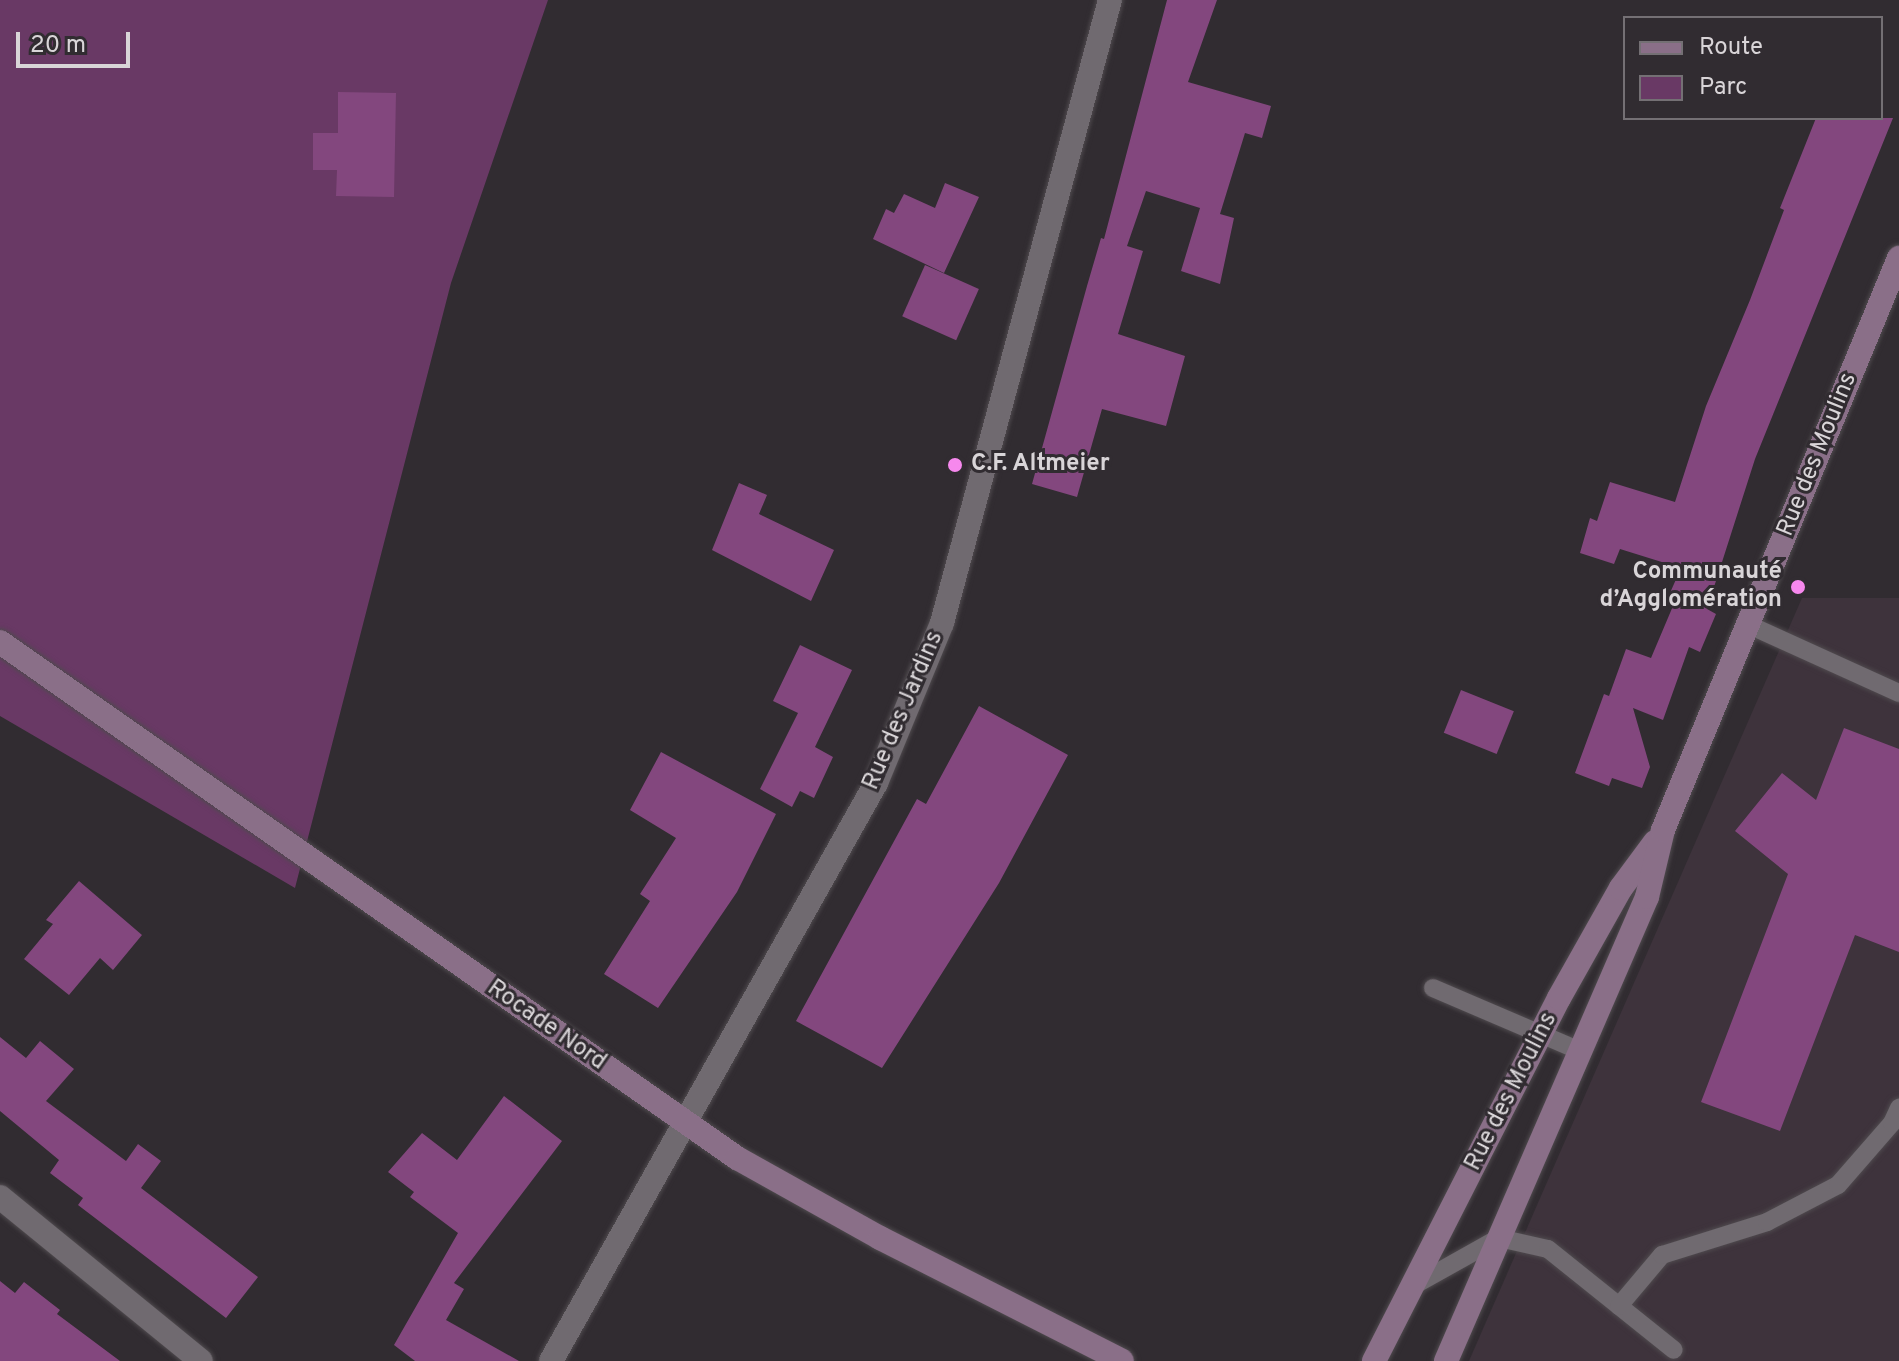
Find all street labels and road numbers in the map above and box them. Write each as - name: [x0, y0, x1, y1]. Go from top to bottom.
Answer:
- street label: Rue des Moulins: [1772, 369, 1864, 541]
- street label: Rue des Jardins: [858, 627, 950, 795]
- street label: Rocade Nord: [481, 974, 611, 1078]
- street label: Rue des Moulins: [1460, 1008, 1564, 1176]

